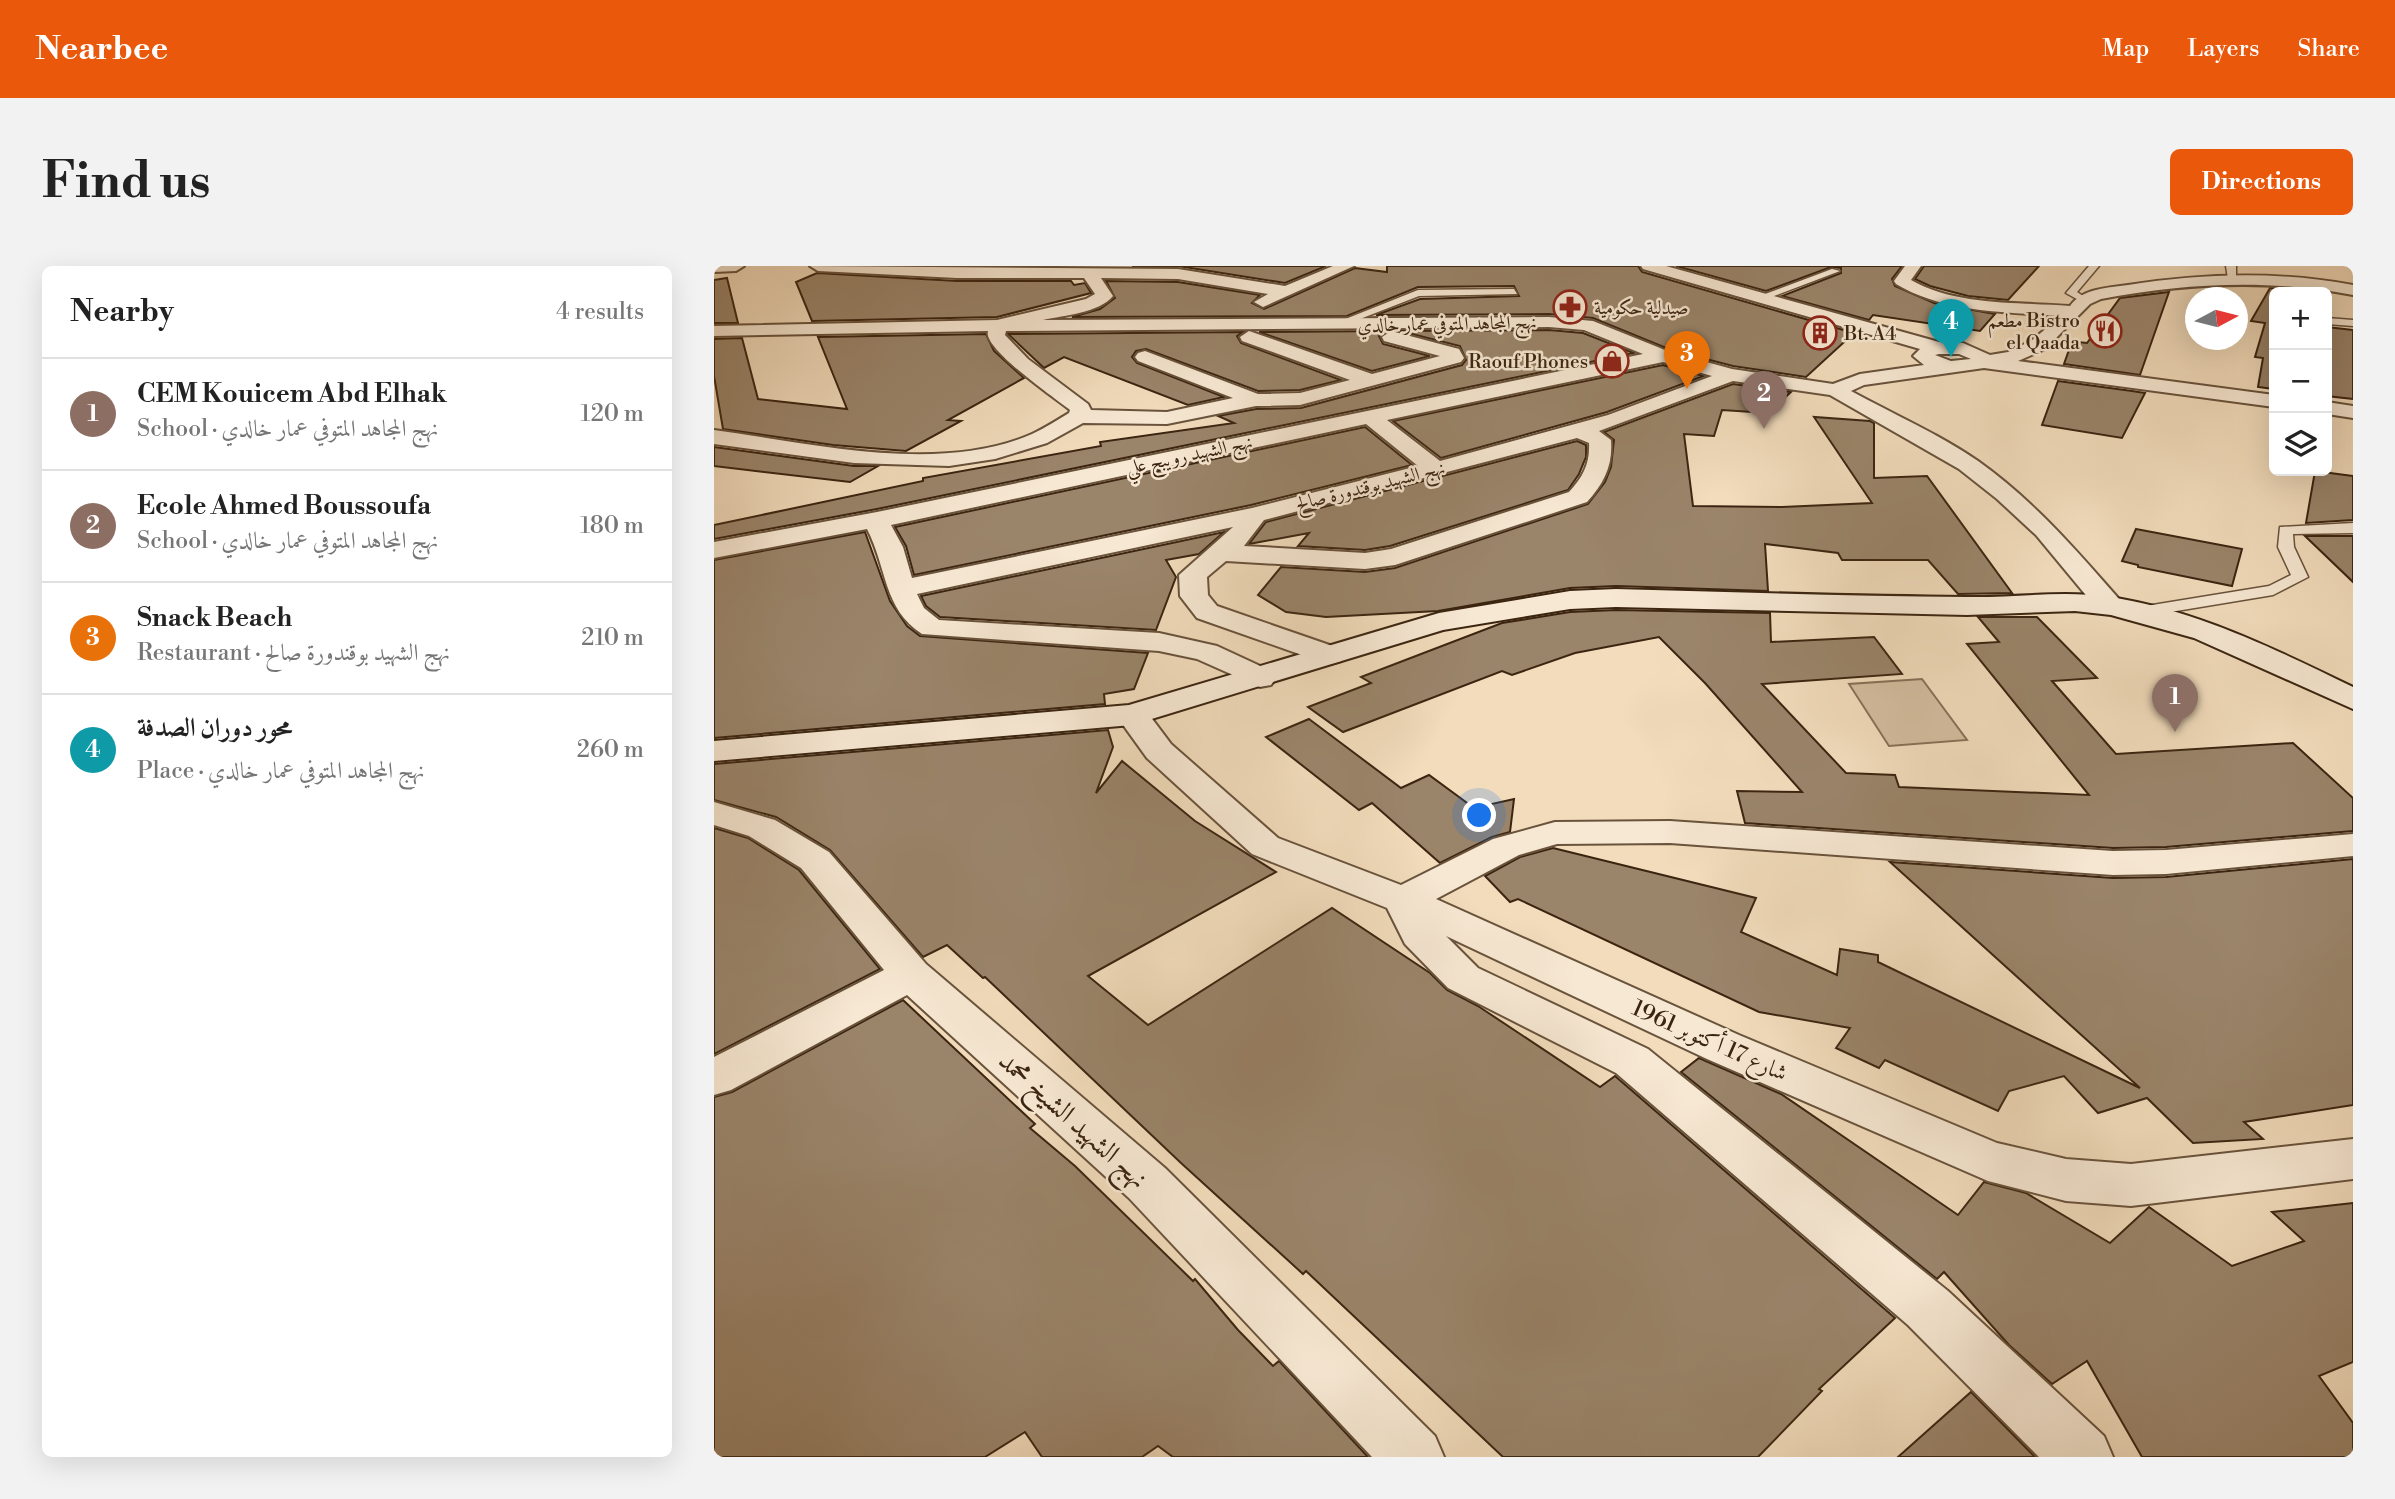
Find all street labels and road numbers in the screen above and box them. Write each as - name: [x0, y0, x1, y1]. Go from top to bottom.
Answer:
- street label: نهج المجاهد المتوفي عمار خالدي: [1357, 310, 1537, 343]
- street label: نهج الشهيد رويبح علي: [1124, 430, 1256, 486]
- street label: نهج الشهيد بوقندورة صالح: [1293, 456, 1449, 521]
- street label: شارع 17 أكتوبر 1961: [1625, 991, 1793, 1092]
- street label: نهج الشهيد الشيخ محمد: [987, 1044, 1155, 1201]

